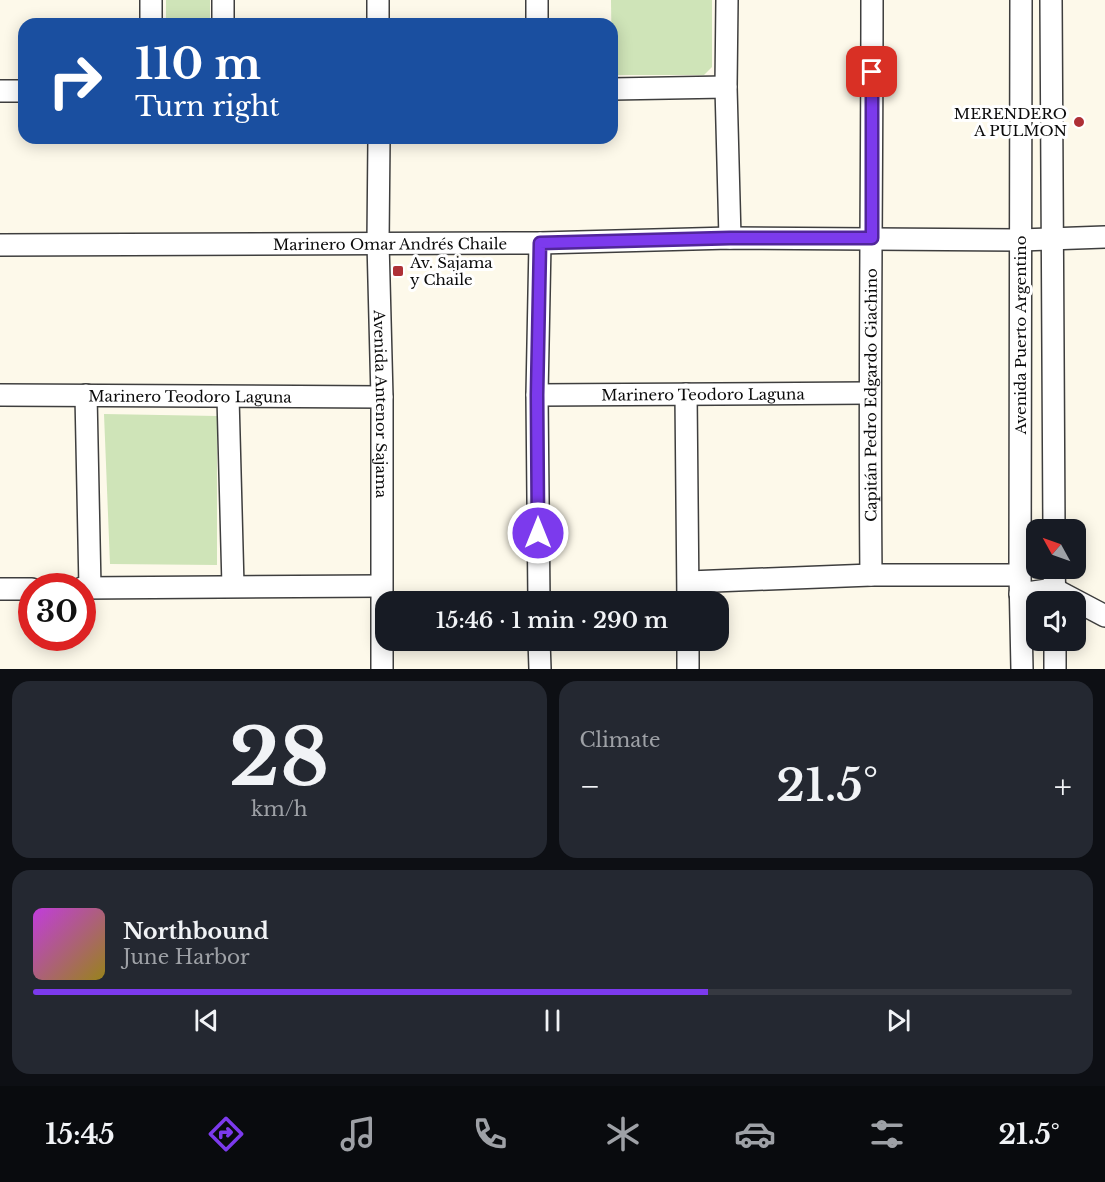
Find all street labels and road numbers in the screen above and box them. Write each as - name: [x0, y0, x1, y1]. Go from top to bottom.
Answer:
- street label: Marinero Omar Andrés Chaile: [273, 234, 507, 253]
- street label: Avenida Puerto Argentino: [1011, 235, 1030, 435]
- street label: Capitán Pedro Edgardo Giachino: [861, 268, 880, 522]
- street label: Avenida Antenor Sajama: [370, 309, 392, 499]
- street label: Marinero Teodoro Laguna: [601, 384, 805, 404]
- street label: Marinero Teodoro Laguna: [88, 386, 292, 406]

